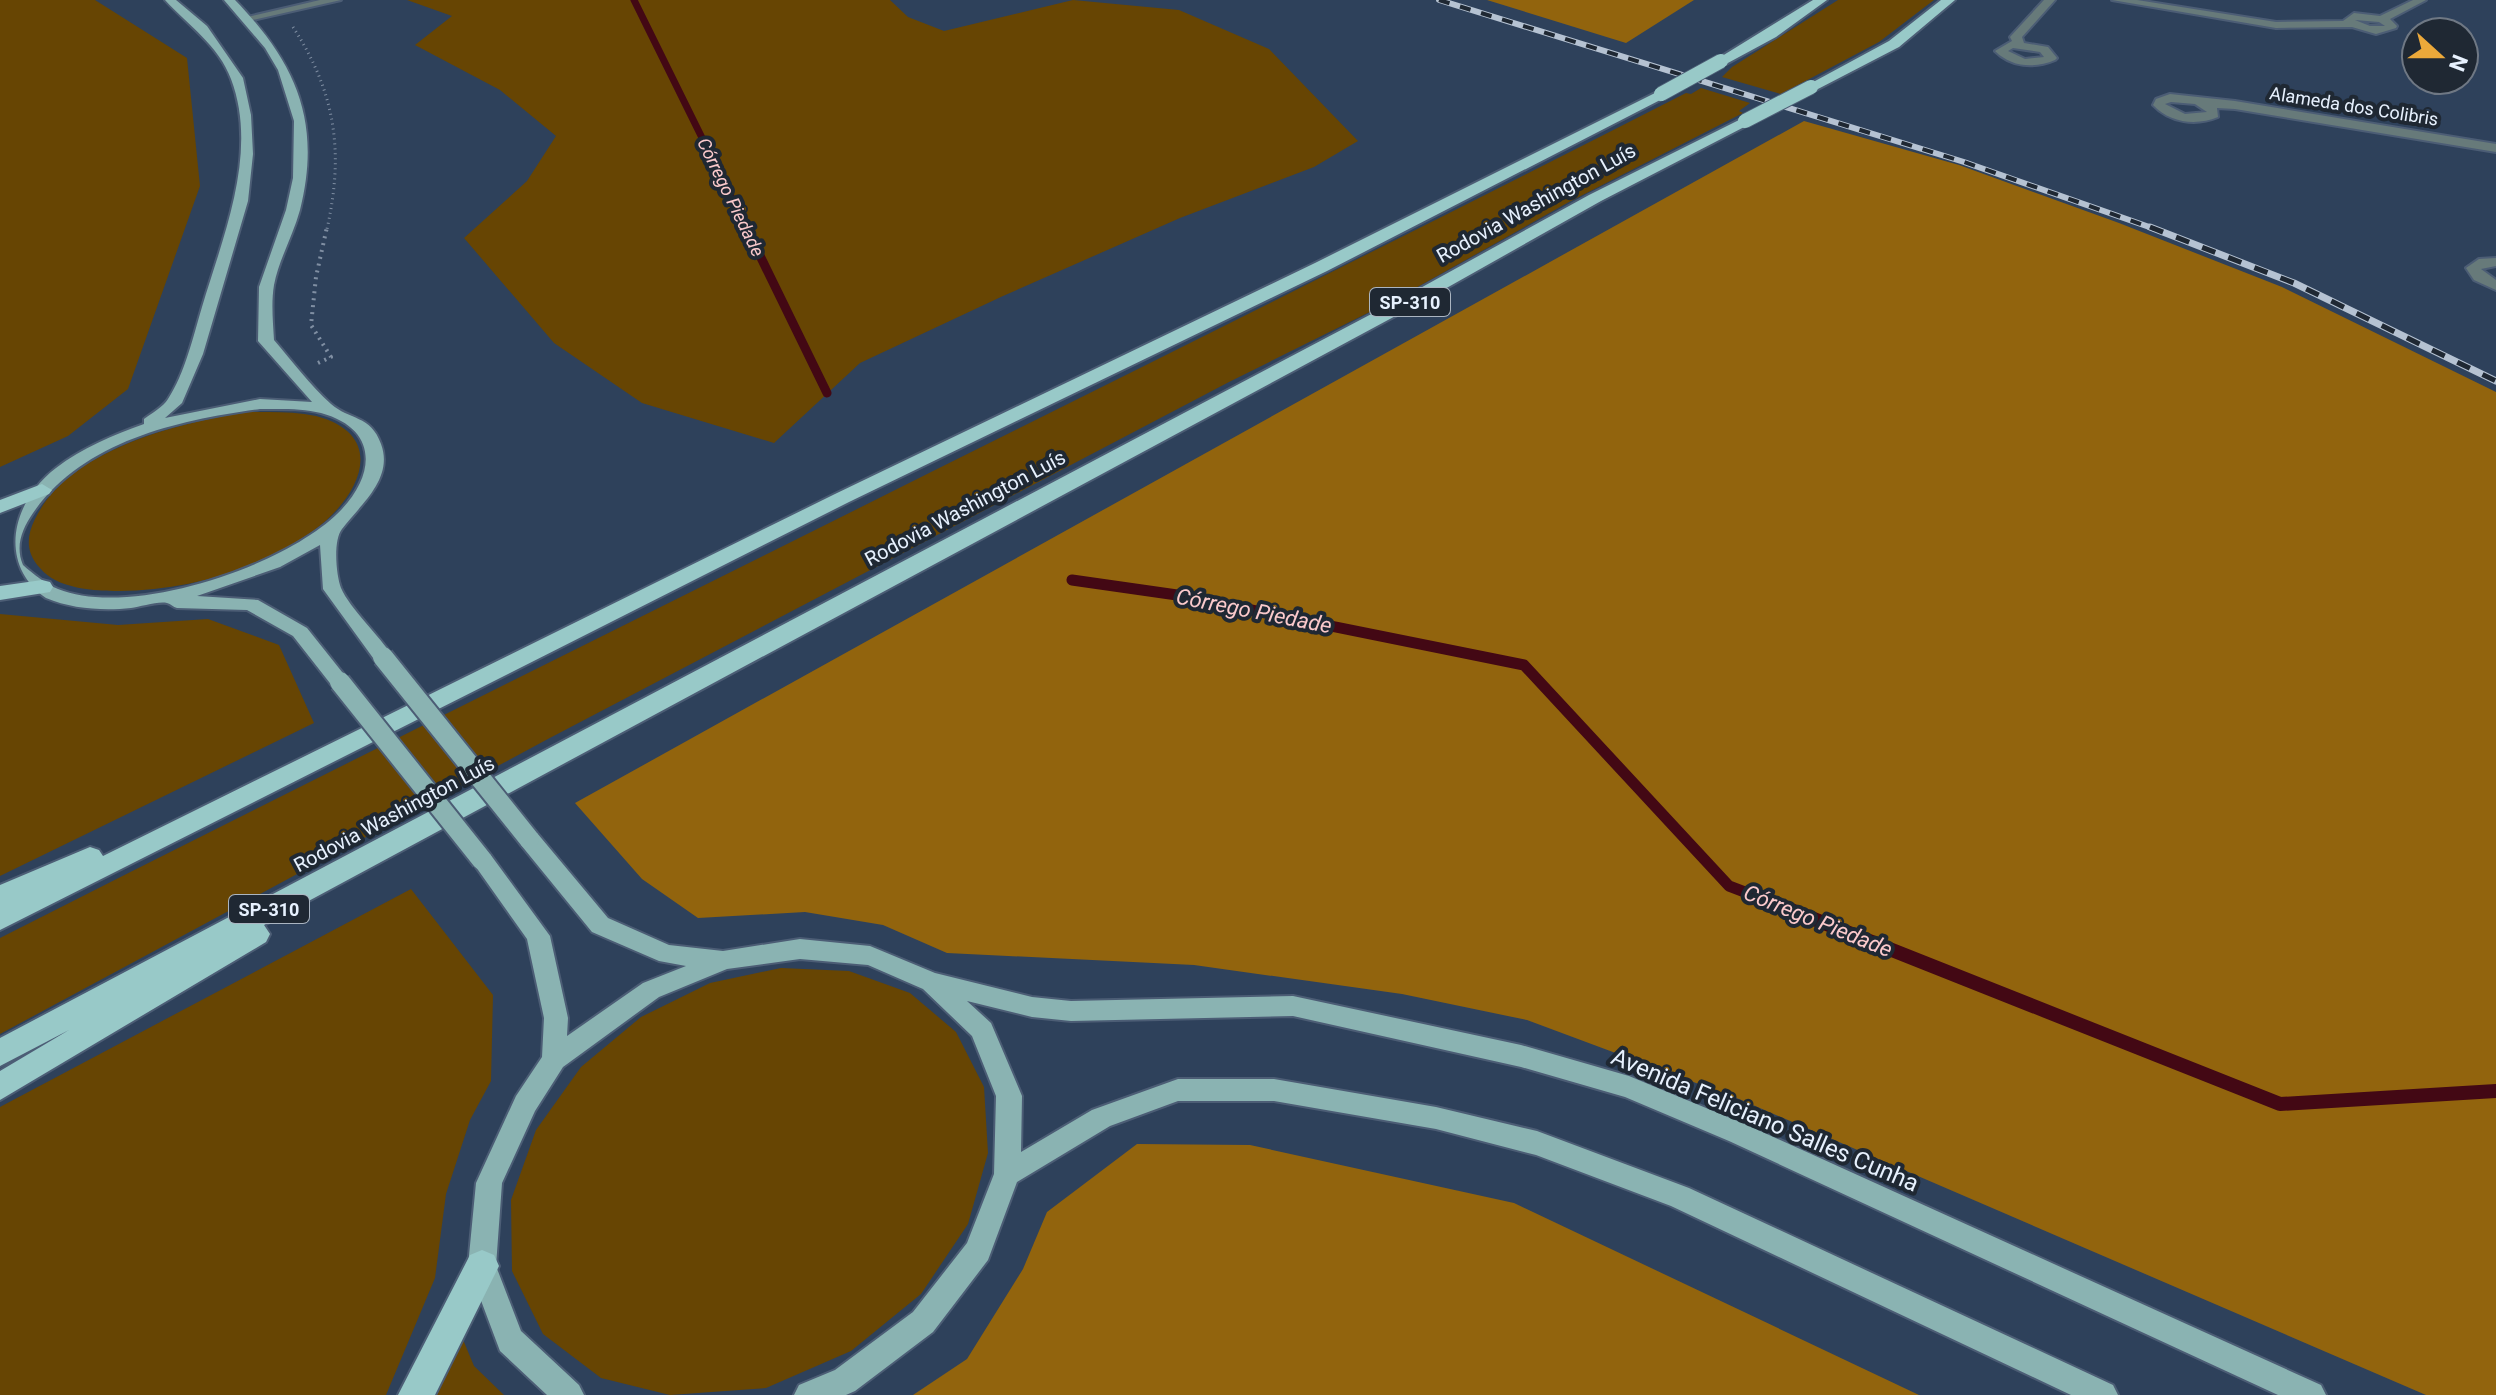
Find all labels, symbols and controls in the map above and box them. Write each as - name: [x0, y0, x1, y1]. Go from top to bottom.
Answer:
- north arrow: [2400, 16, 2480, 96]
- text: N: [2444, 51, 2473, 75]
- street label: Alameda dos Colibris: [2268, 82, 2440, 130]
- water label: Córrego Piedade: [693, 134, 769, 260]
- street label: Rodovia Washington Luís: [1432, 138, 1640, 268]
- road number: SP-310: [1370, 288, 1450, 316]
- street label: Rodovia Washington Luís: [861, 445, 1069, 571]
- water label: Córrego Piedade: [1174, 584, 1334, 638]
- street label: Rodovia Washington Luís: [290, 751, 498, 877]
- water label: Córrego Piedade: [1740, 880, 1896, 962]
- road number: SP-310: [229, 895, 309, 923]
- street label: Avenida Feliciano Salles Cunha: [1607, 1042, 1923, 1198]

